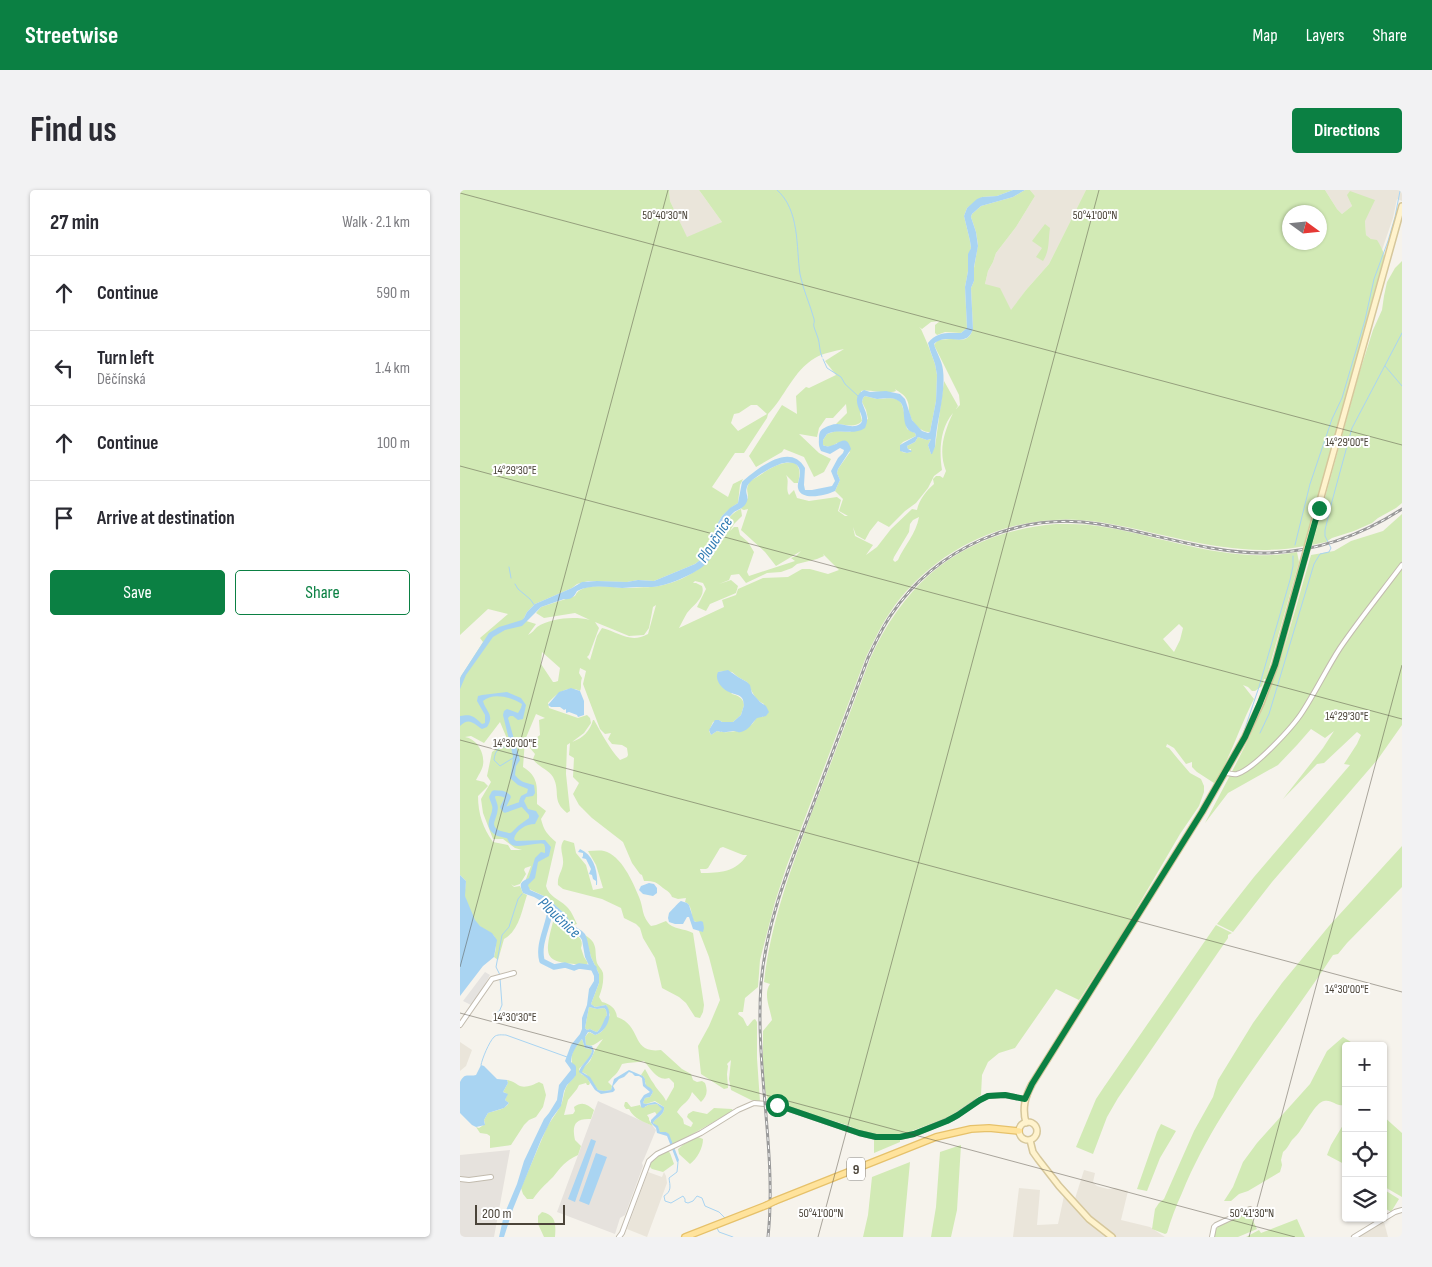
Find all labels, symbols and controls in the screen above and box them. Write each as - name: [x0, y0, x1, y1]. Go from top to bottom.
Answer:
- text: Streetwise: [25, 21, 118, 50]
- text: Map: [1253, 25, 1278, 46]
- text: Layers: [1306, 25, 1345, 46]
- text: Share: [1373, 25, 1407, 46]
- button: Directions: [1292, 108, 1402, 153]
- text: Find us: [30, 109, 117, 152]
- north arrow: [1282, 205, 1327, 250]
- text: 50°40'30"N: [642, 208, 688, 223]
- text: 50°41'00"N: [1073, 208, 1117, 223]
- text: 27 min: [50, 210, 99, 235]
- text: Walk · 2.1 km: [342, 213, 410, 232]
- icon: ahead: [50, 279, 78, 307]
- text: Continue: [97, 282, 158, 305]
- text: 590 m: [377, 284, 410, 303]
- text: Turn left: [97, 347, 154, 370]
- icon: left: [50, 354, 78, 382]
- text: 1.4 km: [375, 359, 410, 378]
- text: Děčínská: [97, 370, 146, 389]
- icon: ahead: [50, 429, 78, 457]
- text: Continue: [97, 432, 158, 455]
- text: 100 m: [377, 434, 410, 453]
- text: 14°29'00"E: [1325, 435, 1369, 450]
- text: 14°29'30"E: [493, 463, 537, 478]
- route end: [1308, 497, 1331, 520]
- icon: arrive: [50, 504, 78, 532]
- text: Arrive at destination: [97, 507, 235, 530]
- water label: Ploučnice: [693, 513, 737, 566]
- button: Save: [50, 570, 225, 615]
- button: Share: [235, 570, 410, 615]
- text: 14°29'30"E: [1325, 709, 1369, 724]
- text: 14°30'00"E: [493, 736, 537, 751]
- water label: Ploučnice: [534, 894, 584, 942]
- text: 14°30'00"E: [1325, 982, 1369, 997]
- text: 14°30'30"E: [493, 1010, 537, 1025]
- map controls: [1342, 1042, 1387, 1222]
- button: +: [1342, 1042, 1387, 1087]
- button: −: [1342, 1087, 1387, 1132]
- route start: [766, 1094, 789, 1117]
- button: locate: [1342, 1132, 1387, 1177]
- road number: 9: [847, 1158, 865, 1181]
- button: layers: [1342, 1177, 1387, 1222]
- scale bar: [475, 1202, 565, 1225]
- text: 200 m: [482, 1205, 511, 1222]
- text: 50°41'00"N: [799, 1206, 843, 1221]
- text: 50°41'30"N: [1230, 1206, 1274, 1221]

